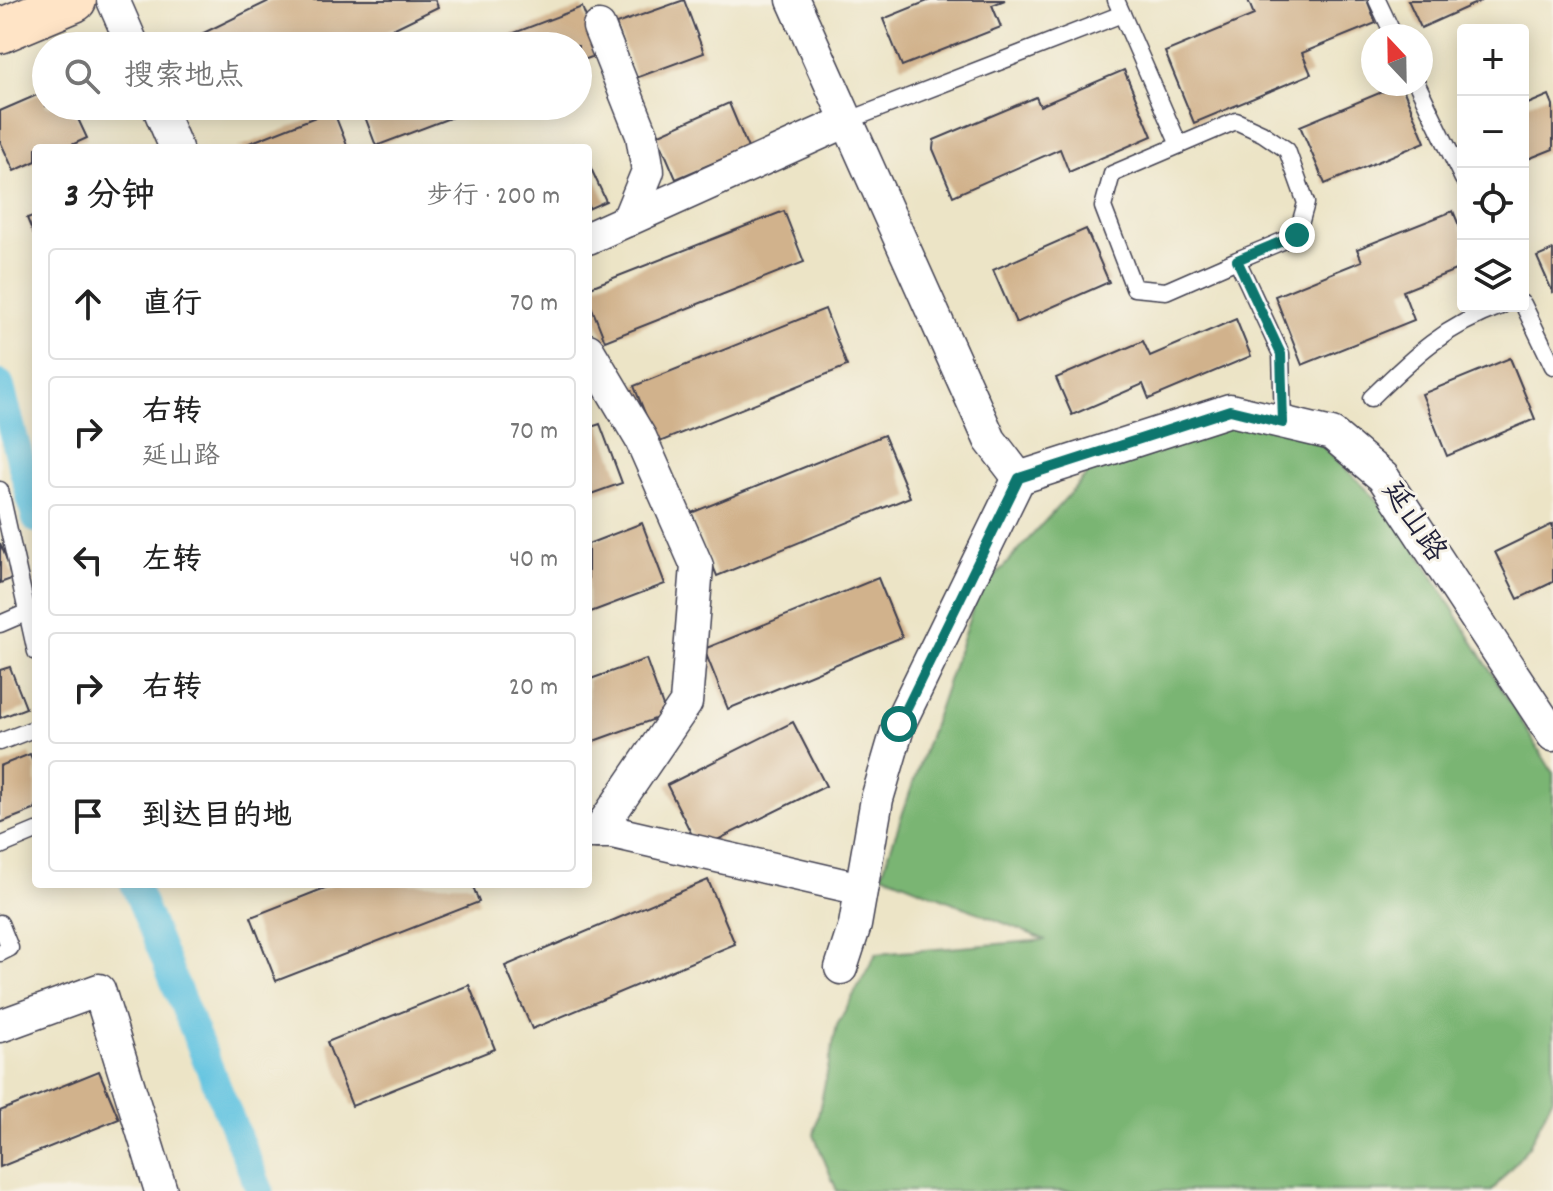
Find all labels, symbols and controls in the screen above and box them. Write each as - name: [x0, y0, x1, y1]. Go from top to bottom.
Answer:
- north arrow: [1361, 24, 1433, 96]
- map controls: [1457, 24, 1529, 312]
- button: +: [1457, 24, 1529, 96]
- search box: [32, 32, 592, 120]
- icon: search: [60, 54, 104, 98]
- text: 搜索地点: [124, 57, 244, 100]
- button: −: [1457, 96, 1529, 168]
- button: locate: [1457, 168, 1529, 240]
- text: 3 分钟: [64, 174, 155, 223]
- text: 步行 · 200 m: [427, 179, 560, 216]
- route end: [1279, 217, 1315, 253]
- button: layers: [1457, 240, 1529, 312]
- icon: ahead: [66, 282, 110, 326]
- text: 直行: [142, 285, 202, 328]
- text: 70 m: [510, 286, 558, 323]
- text: 右转: [142, 393, 202, 436]
- icon: right: [66, 410, 110, 454]
- text: 70 m: [510, 414, 558, 451]
- text: 延山路: [142, 439, 220, 476]
- street label: 延山路: [1369, 474, 1455, 572]
- icon: left: [66, 538, 110, 582]
- text: 左转: [142, 541, 202, 584]
- text: 40 m: [509, 542, 558, 579]
- icon: right: [66, 666, 110, 710]
- text: 右转: [142, 669, 202, 712]
- text: 20 m: [509, 670, 558, 707]
- route start: [881, 706, 917, 742]
- icon: arrive: [66, 794, 110, 838]
- text: 到达目的地: [142, 797, 292, 840]

